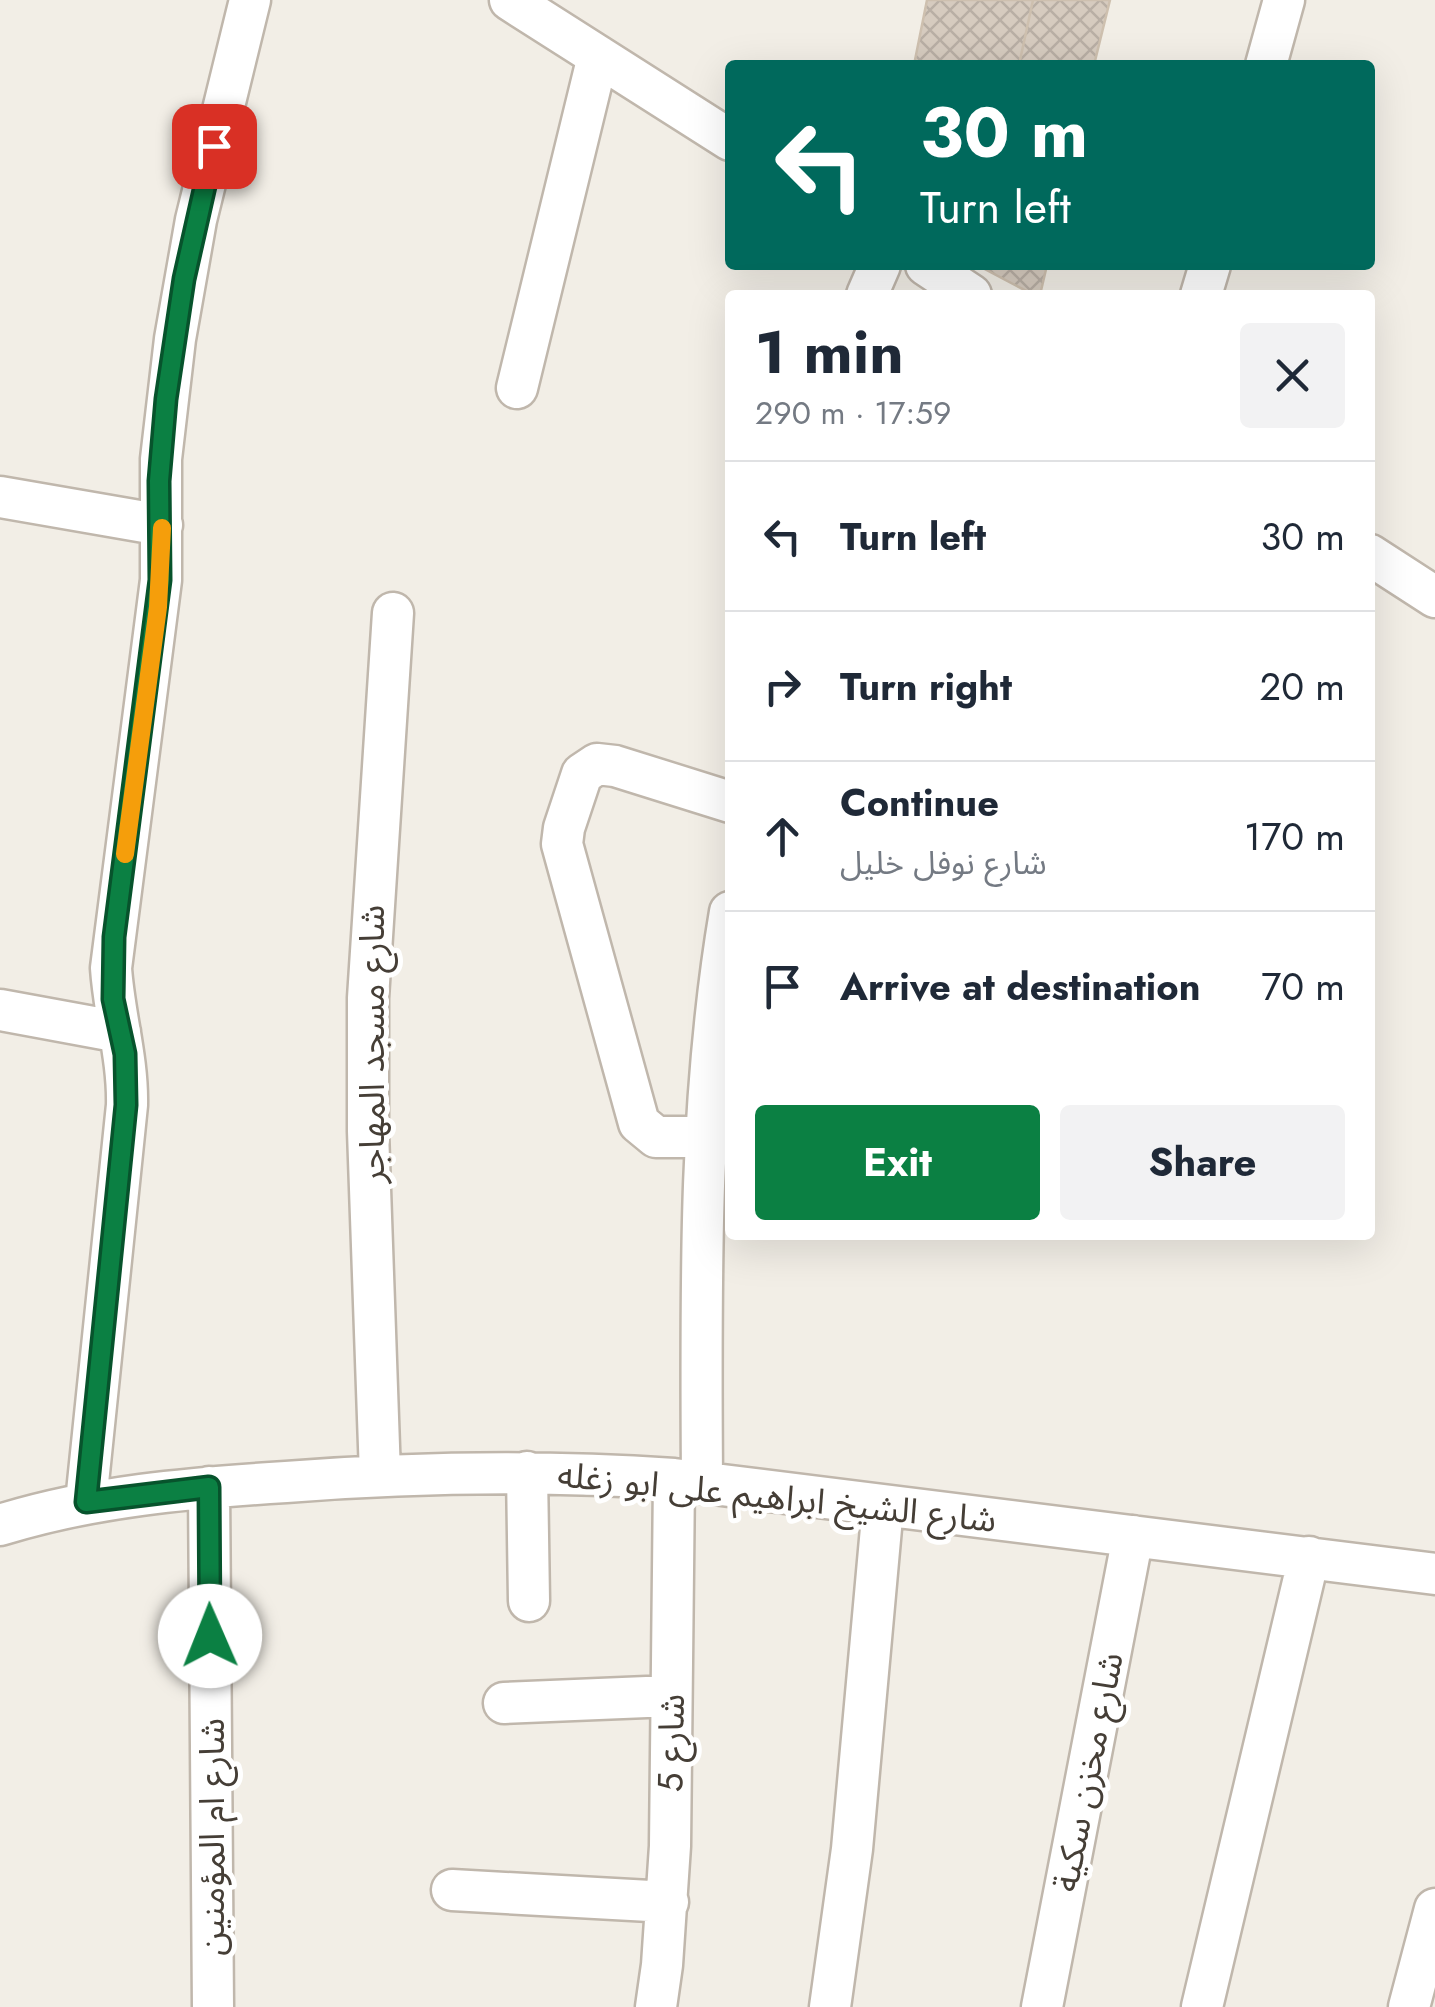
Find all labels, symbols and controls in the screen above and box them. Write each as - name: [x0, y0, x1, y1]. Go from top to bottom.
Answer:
- text: 30 m: [920, 82, 1088, 183]
- icon: left: [755, 100, 885, 230]
- pin: [172, 104, 257, 189]
- icon: arrive: [187, 119, 242, 174]
- text: Turn left: [920, 175, 1071, 240]
- text: 1 min: [755, 309, 904, 396]
- button: close: [1240, 323, 1345, 428]
- text: 290 m · 17:59: [755, 390, 951, 436]
- icon: left: [755, 509, 810, 564]
- text: Turn left: [840, 509, 986, 564]
- text: 30 m: [1260, 509, 1345, 564]
- icon: right: [755, 659, 810, 714]
- text: Turn right: [840, 659, 1012, 714]
- text: 20 m: [1260, 659, 1345, 714]
- text: Continue: [840, 775, 999, 830]
- icon: ahead: [755, 809, 810, 864]
- text: 170 m: [1244, 809, 1345, 864]
- text: شارع نوفل خليل: [840, 840, 1047, 886]
- street label: شارع مسجد المهاجر: [347, 905, 398, 1184]
- icon: arrive: [755, 959, 810, 1014]
- text: Arrive at destination: [840, 959, 1201, 1014]
- text: 70 m: [1261, 959, 1345, 1014]
- button: Exit: [755, 1105, 1040, 1220]
- button: Share: [1060, 1105, 1345, 1220]
- street label: شارع الشيخ ابراهيم على ابو زغله: [555, 1449, 999, 1547]
- position arrow: [158, 1584, 262, 1688]
- street label: شارع مخزن سكية: [1040, 1648, 1137, 1896]
- street label: شارع 5: [645, 1693, 698, 1793]
- street label: شارع ام المؤمنين: [187, 1718, 238, 1956]

